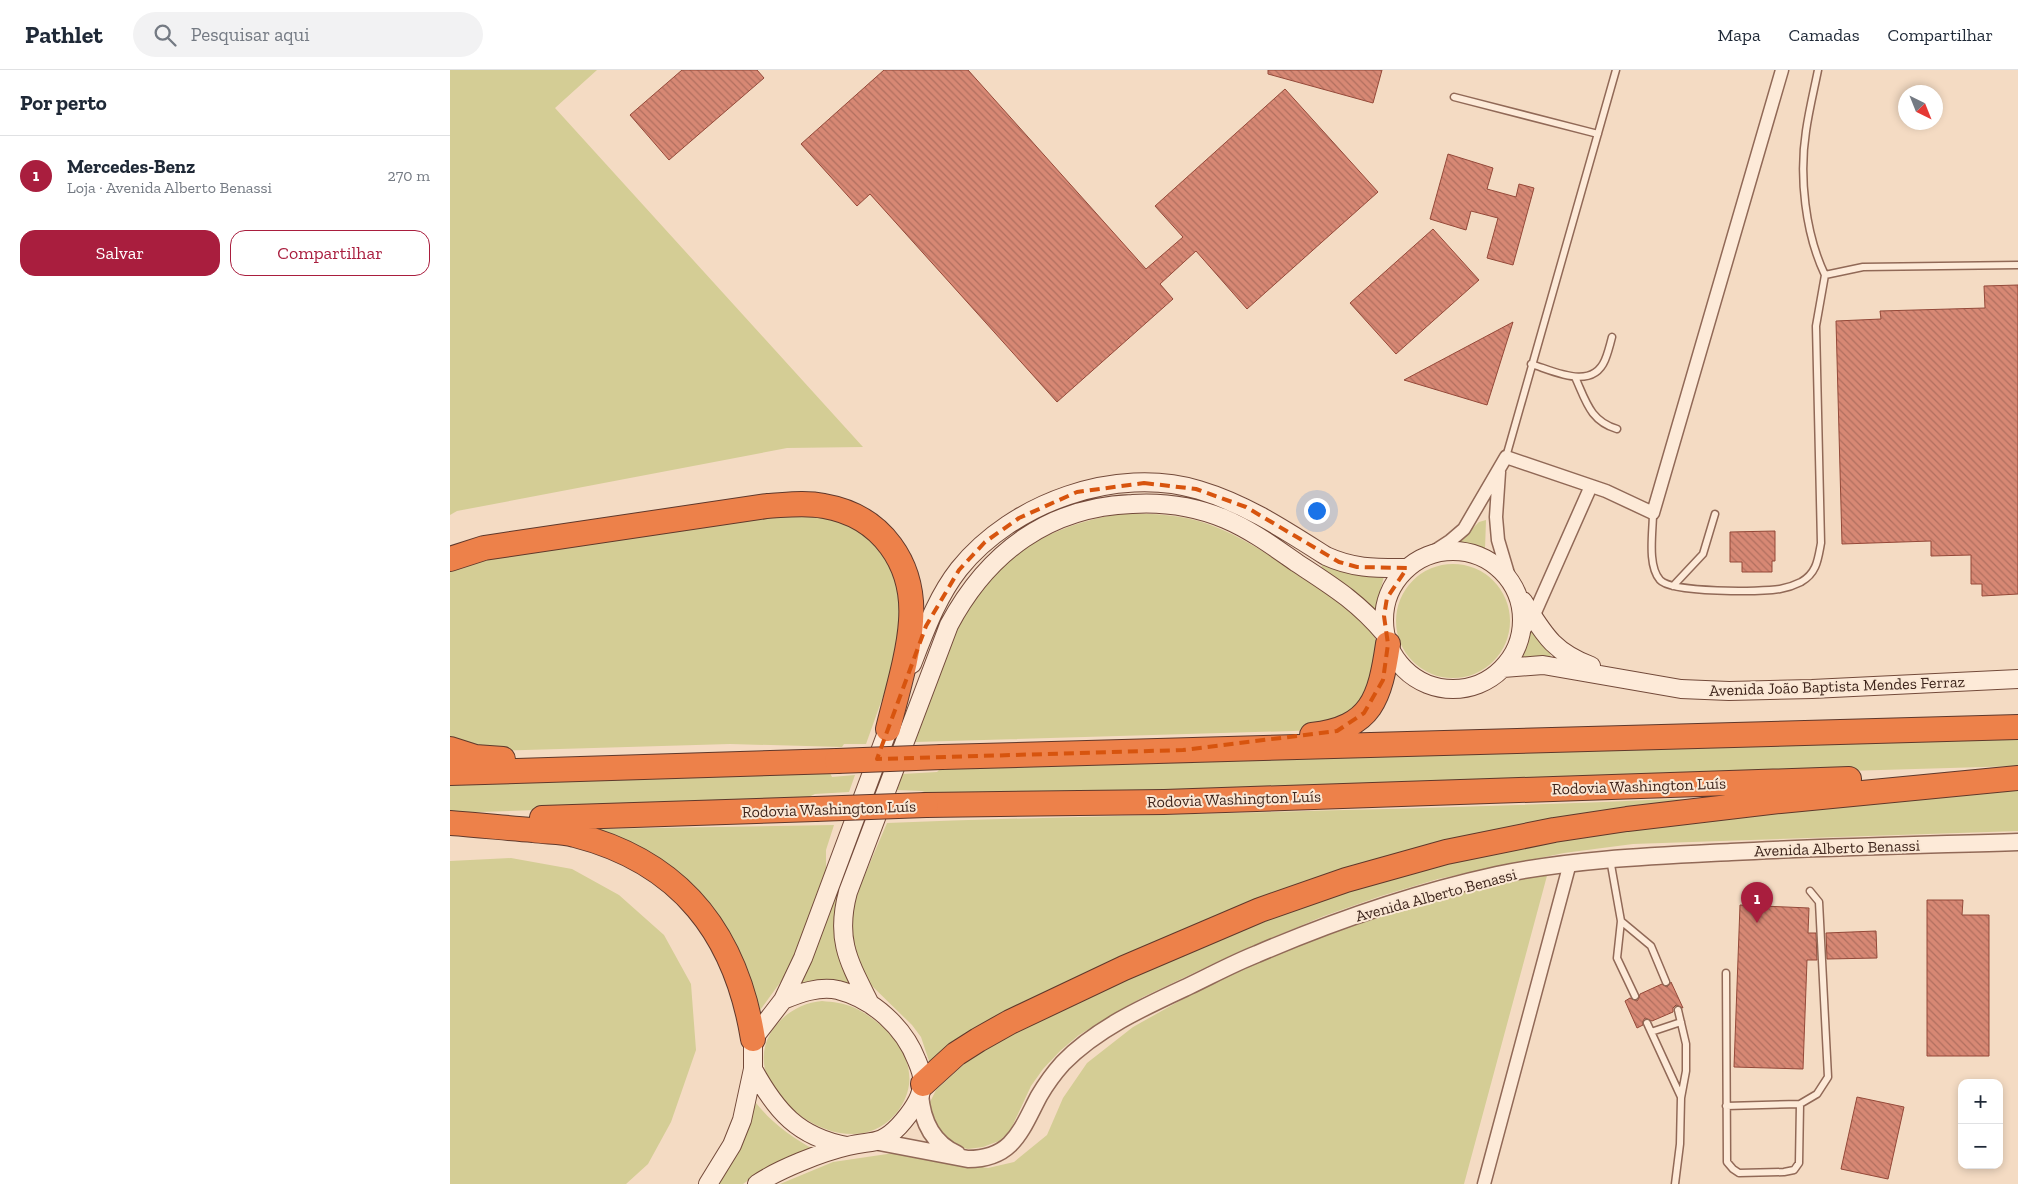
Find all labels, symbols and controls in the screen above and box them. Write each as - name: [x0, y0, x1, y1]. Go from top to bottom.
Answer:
- search box: [133, 12, 483, 57]
- text: Pathlet: [25, 20, 103, 49]
- icon: search: [151, 21, 179, 49]
- text: Pesquisar aqui: [191, 23, 310, 46]
- text: Mapa: [1718, 24, 1761, 46]
- text: Camadas: [1789, 24, 1860, 46]
- text: Compartilhar: [1888, 24, 1993, 46]
- north arrow: [1898, 85, 1943, 130]
- text: Por perto: [20, 90, 107, 115]
- text: Mercedes-Benz: [67, 155, 195, 178]
- text: 1: [33, 166, 39, 185]
- text: 270 m: [388, 166, 430, 185]
- text: Loja · Avenida Alberto Benassi: [67, 178, 272, 197]
- button: Salvar: [20, 230, 220, 276]
- button: Compartilhar: [230, 230, 430, 276]
- your location: [1304, 498, 1330, 524]
- street label: Avenida João Baptista Mendes Ferraz: [1709, 672, 1965, 700]
- street label: Rodovia Washington Luís: [1552, 773, 1726, 799]
- street label: Rodovia Washington Luís: [1147, 786, 1321, 812]
- street label: Rodovia Washington Luís: [742, 796, 916, 822]
- street label: Avenida Alberto Benassi: [1754, 836, 1921, 860]
- street label: Avenida Alberto Benassi: [1353, 864, 1519, 926]
- pin: 1: [1741, 882, 1773, 923]
- map controls: [1958, 1079, 2003, 1169]
- button: +: [1958, 1079, 2003, 1124]
- button: −: [1958, 1124, 2003, 1169]

